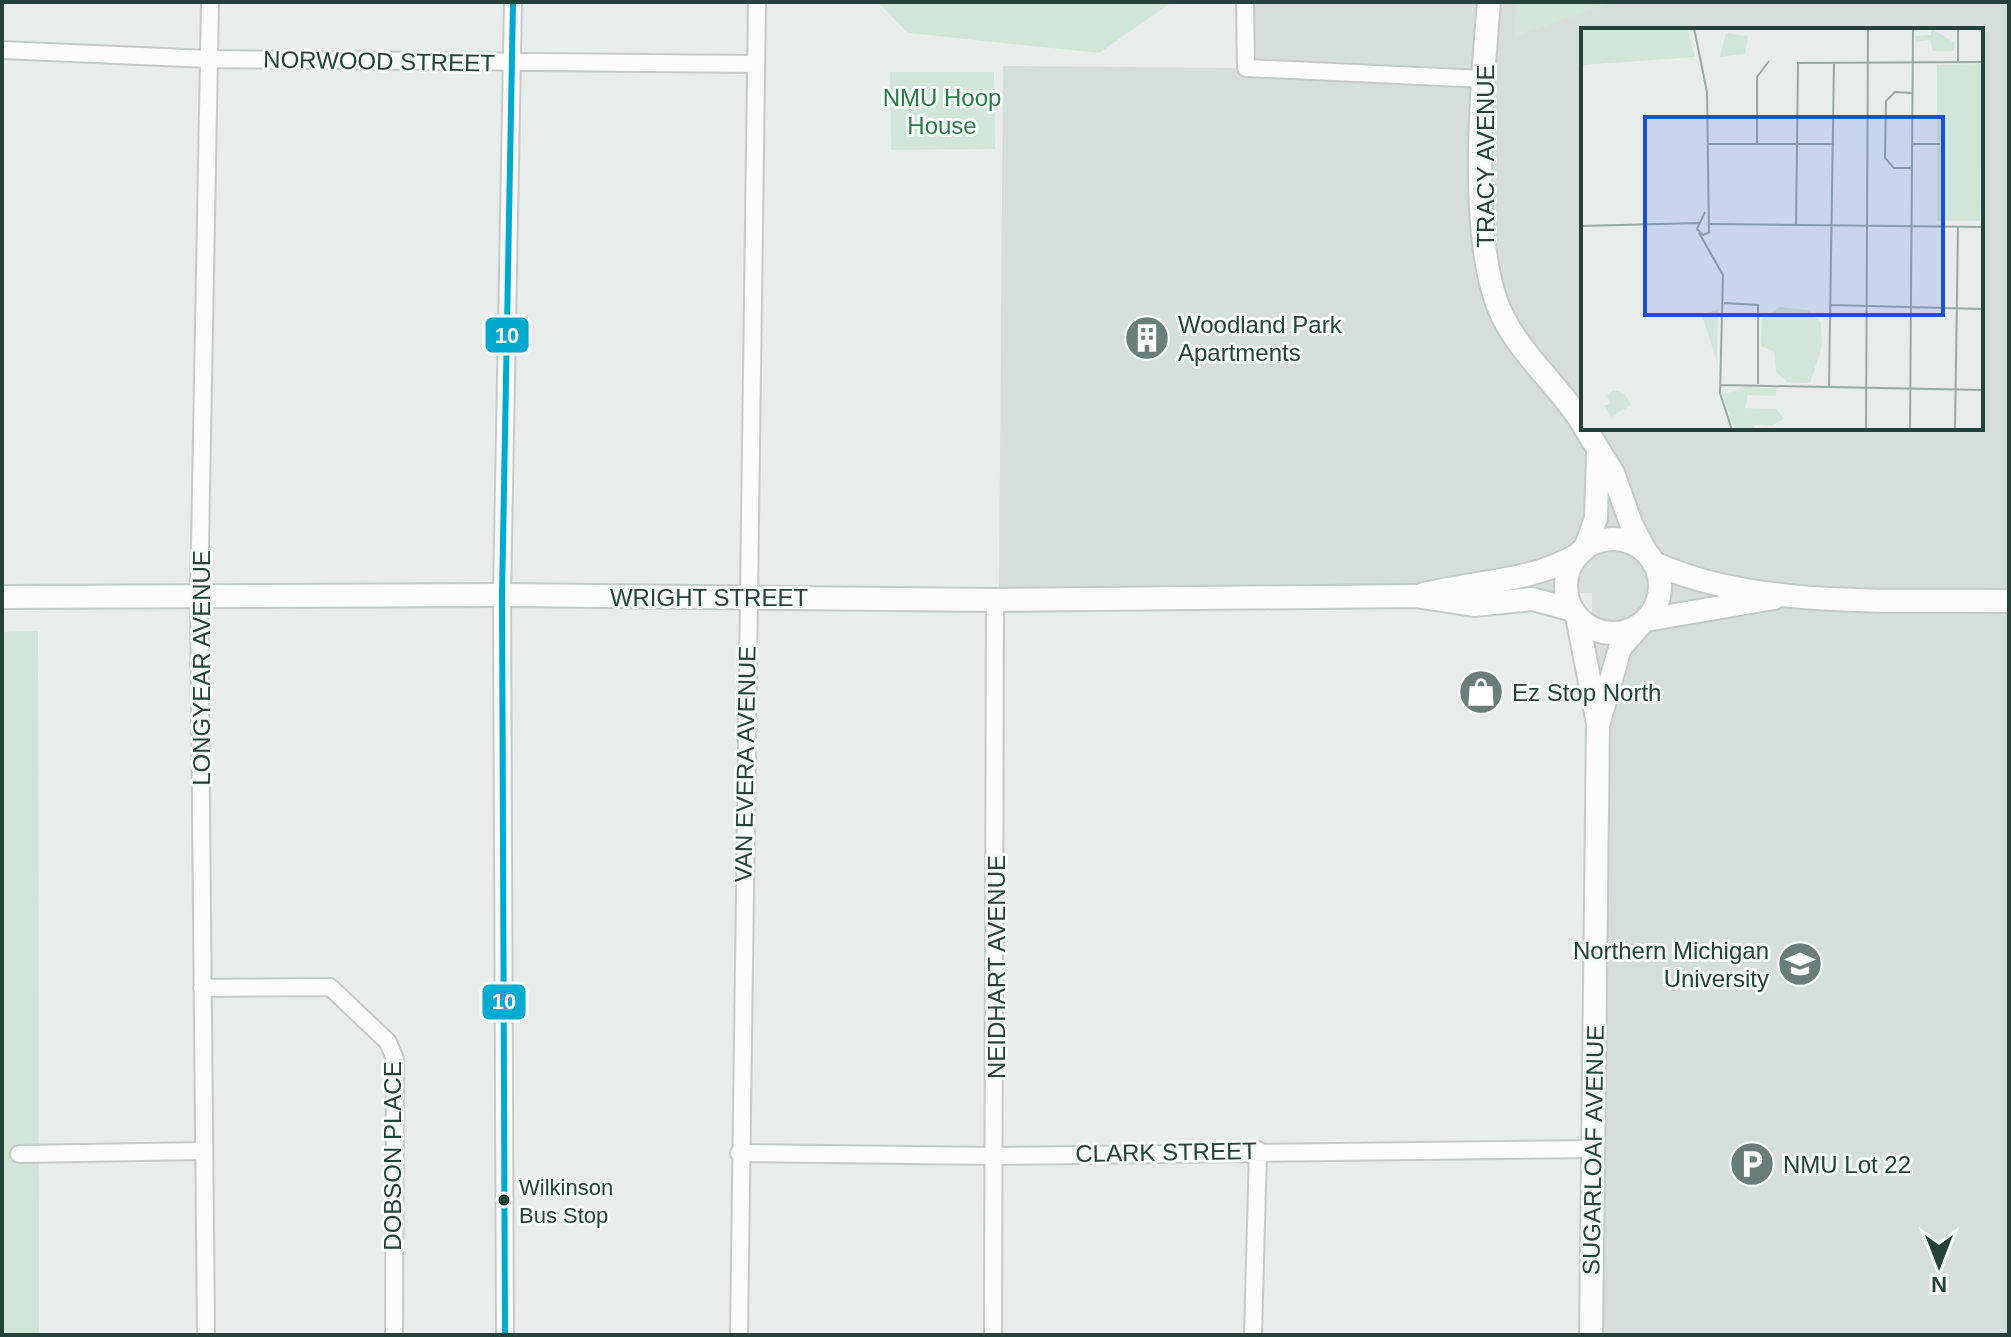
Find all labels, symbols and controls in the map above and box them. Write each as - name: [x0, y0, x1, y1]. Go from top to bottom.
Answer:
- inset map: [1581, 28, 1983, 430]
- street label: NORWOOD STREET: [263, 45, 495, 77]
- street label: TRACY AVENUE: [1472, 64, 1499, 248]
- park label: NMU Hoop House: [883, 84, 1001, 139]
- place label: Woodland Park Apartments: [1178, 311, 1343, 366]
- building icon: Woodland Park Apartments: [1123, 314, 1171, 362]
- line badge: 10: [484, 316, 530, 354]
- text: 10: [495, 323, 519, 348]
- street label: LONGYEAR AVENUE: [188, 550, 215, 786]
- street label: WRIGHT STREET: [610, 584, 808, 611]
- street label: VAN EVERA AVENUE: [729, 646, 761, 882]
- shop icon: Ez Stop North: [1457, 668, 1505, 716]
- place label: Ez Stop North: [1512, 679, 1661, 706]
- street label: NEIDHART AVENUE: [983, 855, 1010, 1079]
- place label: Northern Michigan University: [1573, 937, 1769, 992]
- school or university icon: Northern Michigan University: [1776, 940, 1824, 988]
- line badge: 10: [481, 983, 527, 1021]
- text: 10: [492, 989, 516, 1014]
- street label: SUGARLOAF AVENUE: [1577, 1025, 1609, 1275]
- street label: DOBSON PLACE: [379, 1061, 406, 1251]
- street label: CLARK STREET: [1075, 1137, 1257, 1167]
- parking icon: NMU Lot 22: [1728, 1140, 1776, 1188]
- place label: NMU Lot 22: [1783, 1151, 1911, 1178]
- place label: Wilkinson Bus Stop: [519, 1175, 613, 1228]
- marker: Wilkinson Bus Stop: [496, 1192, 512, 1208]
- north arrow: [1899, 1225, 1979, 1305]
- text: N: [1931, 1272, 1947, 1297]

